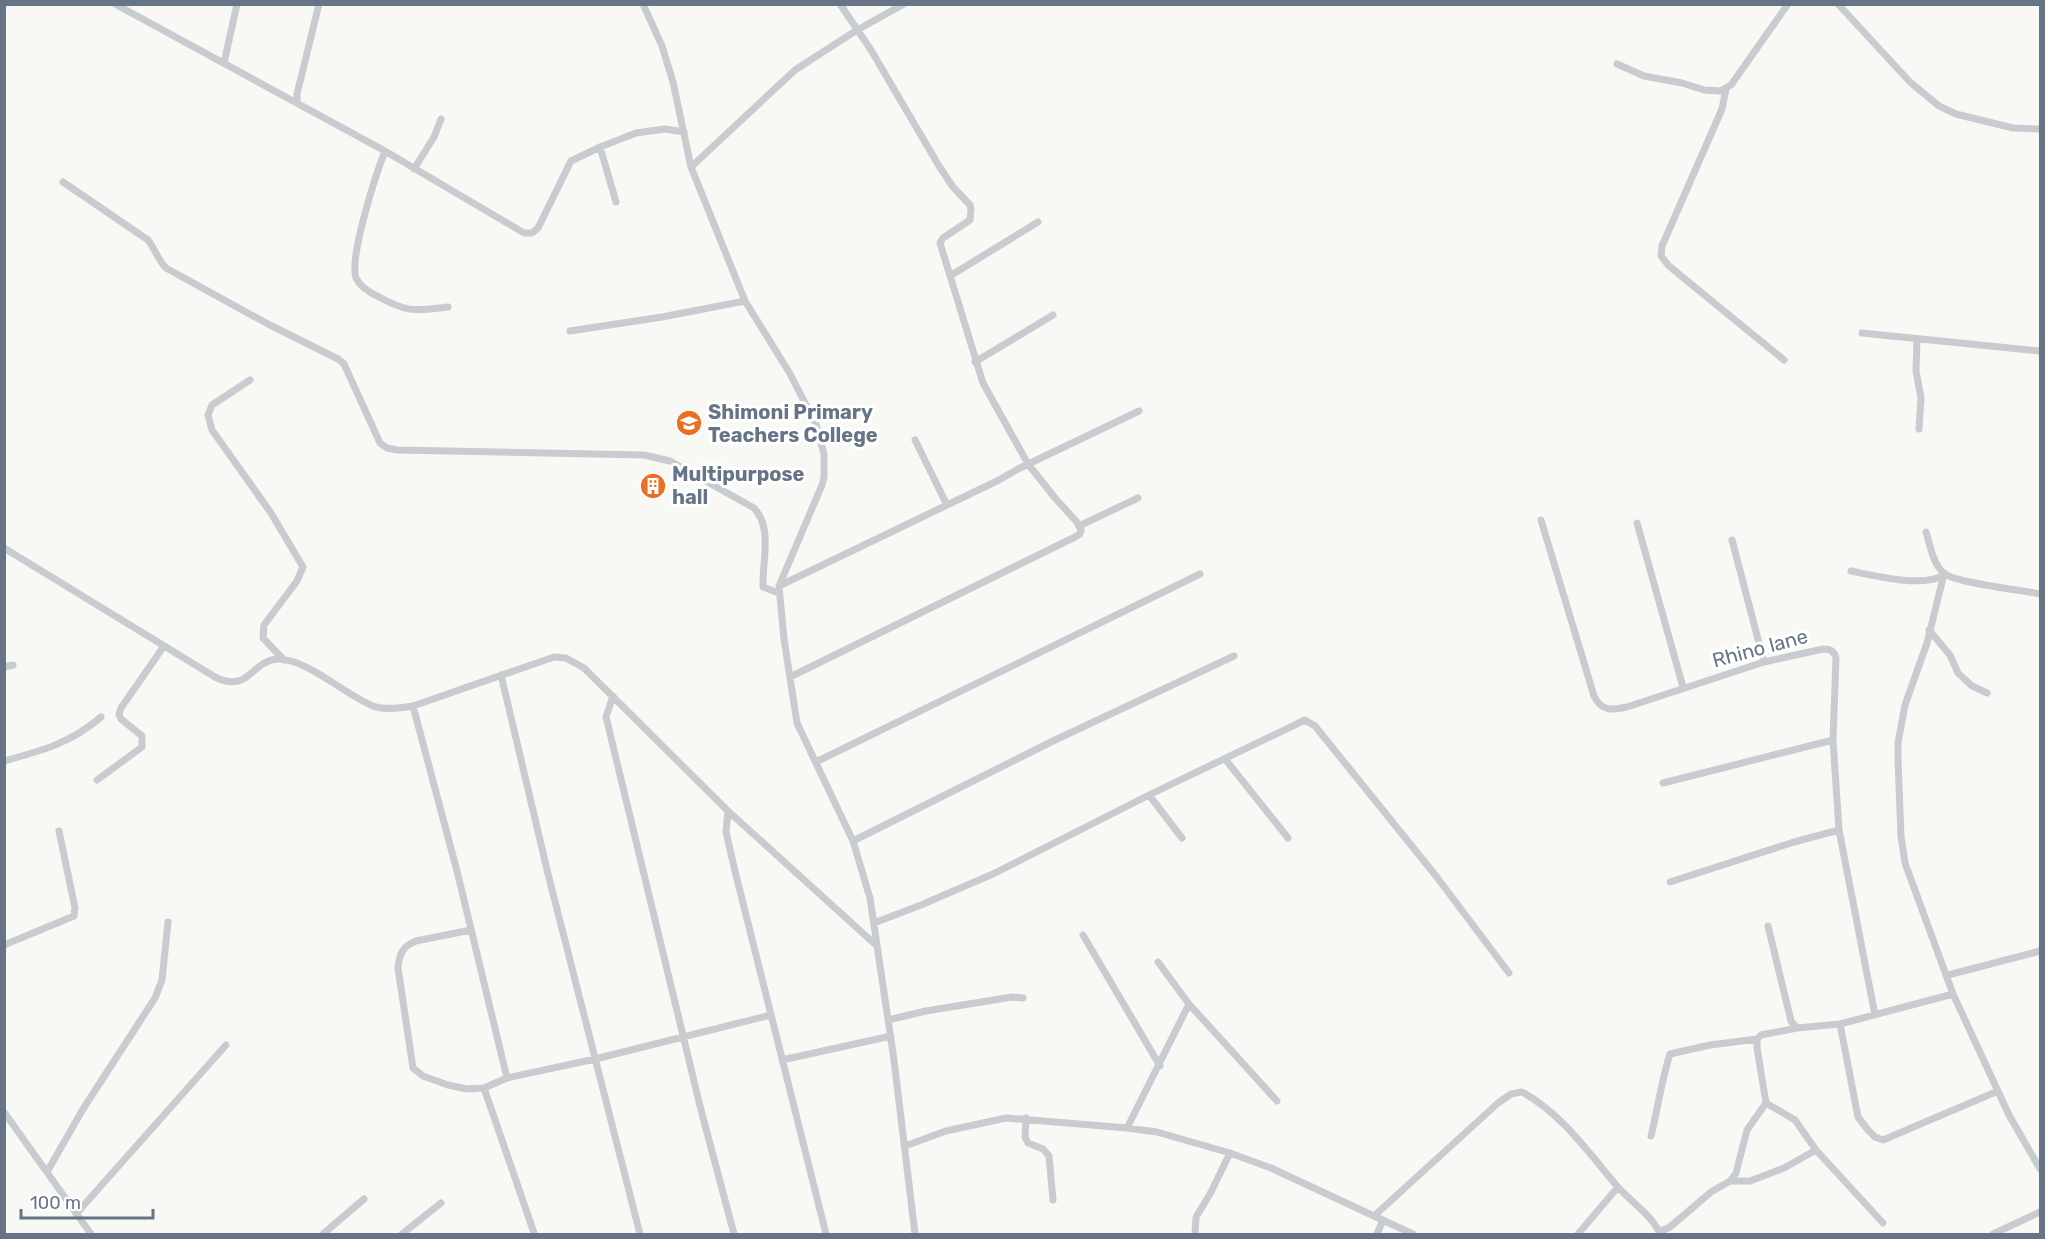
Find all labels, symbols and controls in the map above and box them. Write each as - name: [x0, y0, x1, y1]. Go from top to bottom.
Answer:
- place label: Shimoni Primary Teachers College: [708, 400, 878, 447]
- school or university icon: Shimoni Primary Teachers College: [674, 408, 704, 438]
- place label: Multipurpose hall: [672, 462, 805, 509]
- building icon: Multipurpose hall: [638, 471, 668, 501]
- street label: Rhino lane: [1710, 624, 1810, 672]
- scale bar: [21, 1182, 153, 1220]
- text: 100 m: [30, 1192, 81, 1214]

